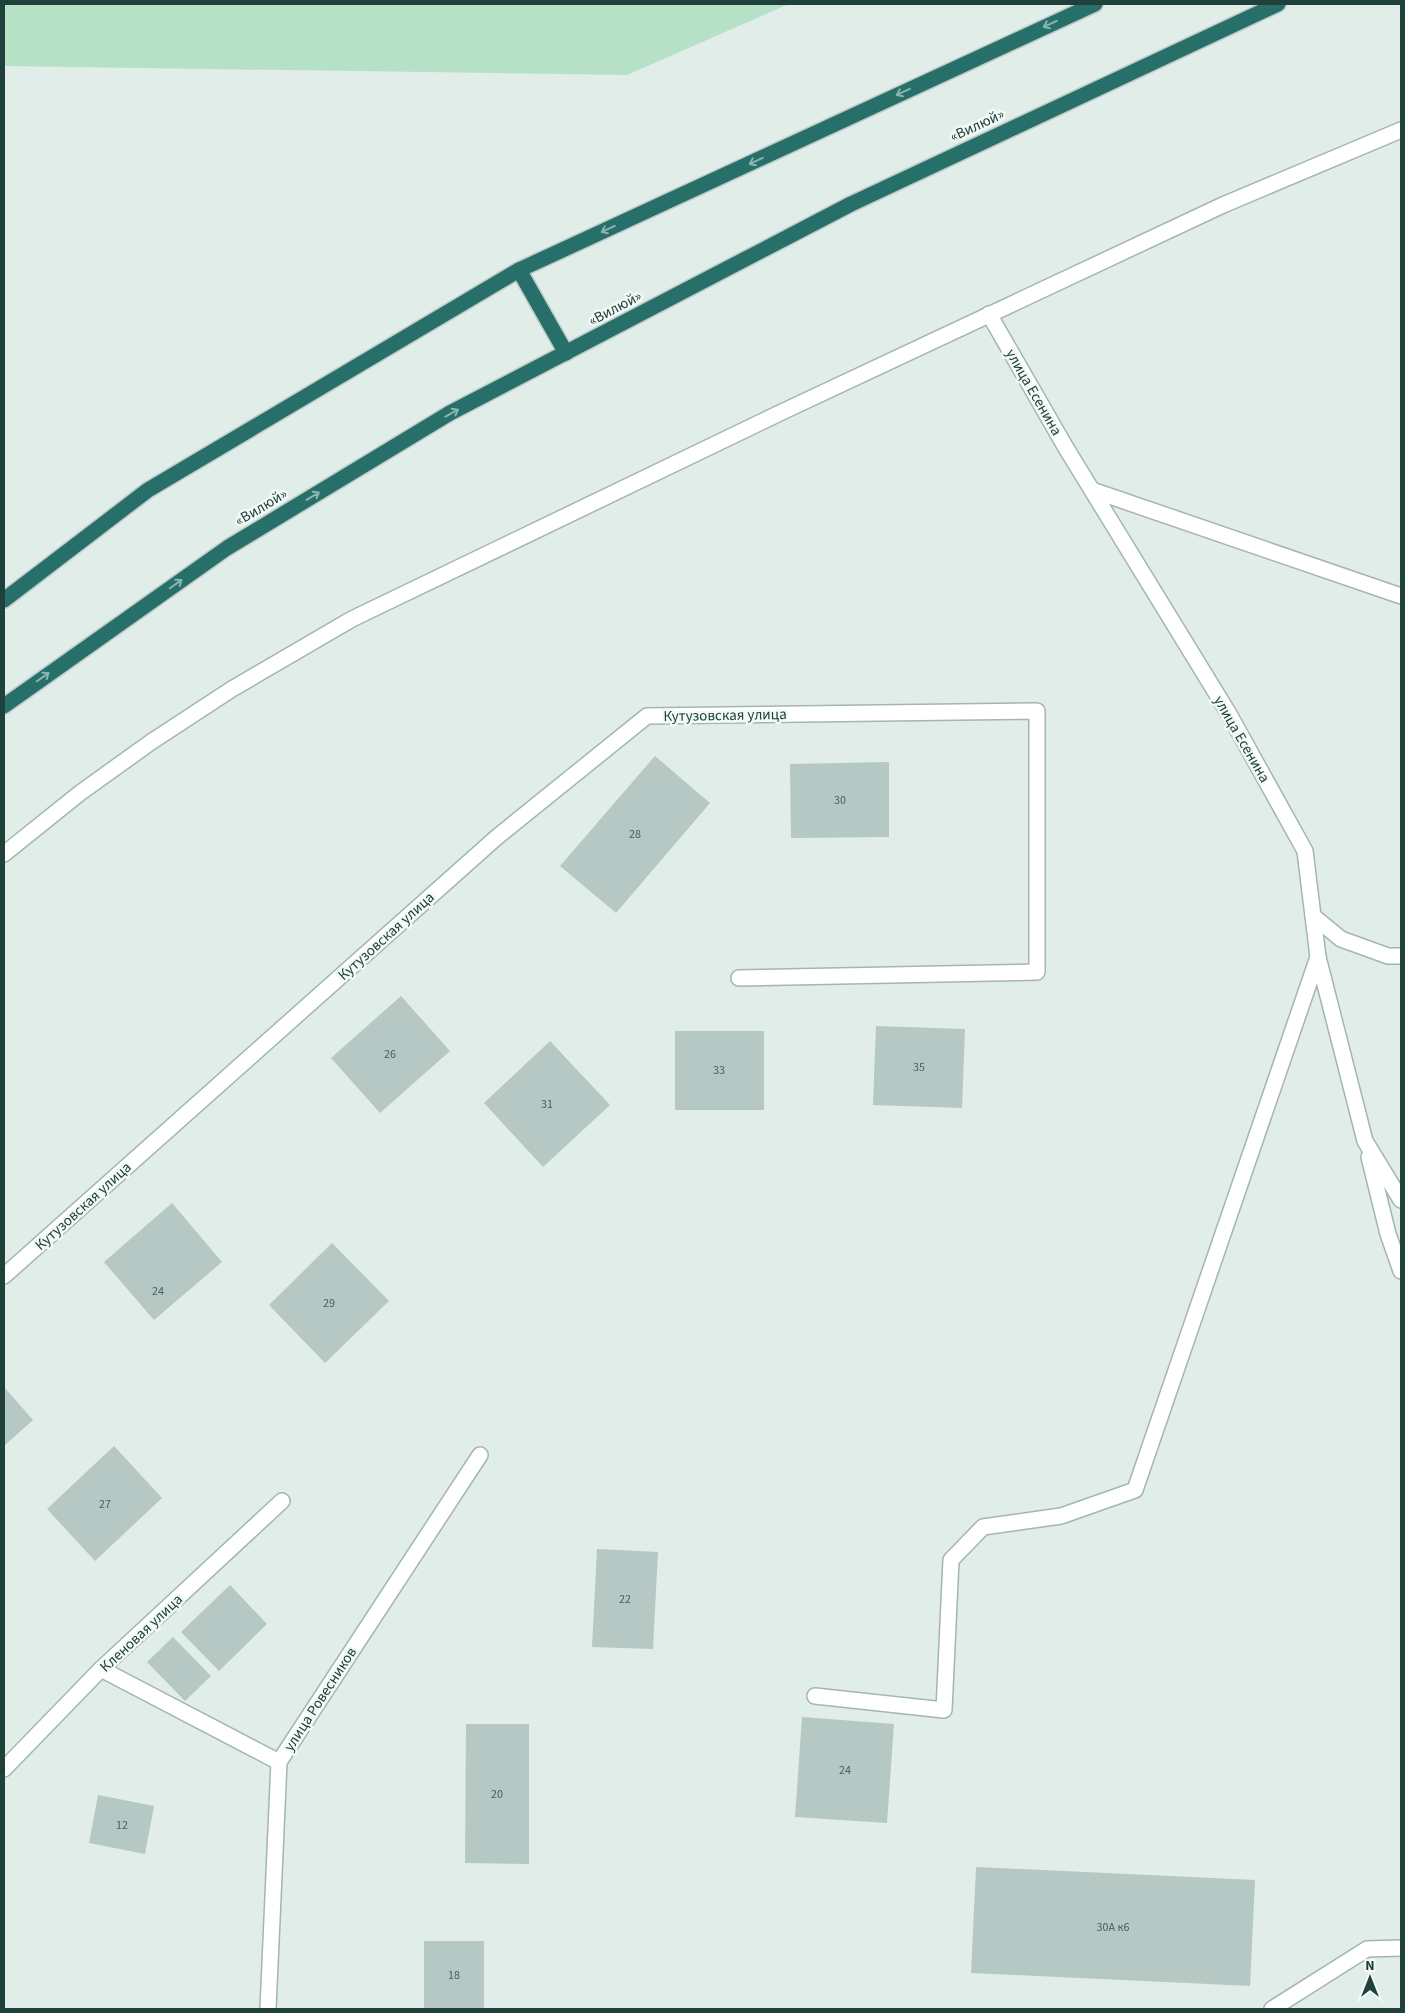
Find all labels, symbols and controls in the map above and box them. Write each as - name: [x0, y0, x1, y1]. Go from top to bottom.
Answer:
- one-way arrow: [1043, 20, 1058, 30]
- one-way arrow: [896, 88, 911, 98]
- street label: «Вилюй»: [947, 104, 1008, 147]
- one-way arrow: [748, 156, 763, 166]
- one-way arrow: [601, 225, 616, 234]
- street label: «Вилюй»: [585, 286, 646, 331]
- street label: улица Есенина: [1000, 345, 1067, 439]
- one-way arrow: [445, 407, 459, 417]
- street label: «Вилюй»: [231, 484, 291, 531]
- one-way arrow: [305, 491, 319, 501]
- one-way arrow: [169, 579, 183, 589]
- one-way arrow: [36, 672, 50, 682]
- street label: улица Есенина: [1208, 692, 1275, 786]
- street label: Кутузовская улица: [663, 704, 787, 727]
- house number: 30: [834, 792, 846, 809]
- house number: 28: [629, 826, 641, 843]
- street label: Кутузовская улица: [333, 887, 439, 985]
- house number: 26: [384, 1046, 396, 1063]
- house number: 35: [913, 1059, 925, 1076]
- house number: 33: [713, 1062, 725, 1079]
- house number: 31: [541, 1096, 553, 1113]
- street label: Кутузовская улица: [30, 1157, 136, 1255]
- house number: 24: [152, 1283, 164, 1300]
- house number: 29: [323, 1295, 335, 1312]
- house number: 27: [99, 1496, 111, 1513]
- street label: Кленовая улица: [95, 1589, 187, 1677]
- house number: 22: [619, 1591, 631, 1608]
- street label: улица Ровесников: [279, 1643, 362, 1755]
- house number: 24: [839, 1762, 851, 1779]
- house number: 20: [491, 1786, 503, 1803]
- house number: 12: [116, 1817, 128, 1834]
- house number: 30А к6: [1097, 1919, 1129, 1936]
- north arrow: [1345, 1953, 1395, 2003]
- text: N: [1365, 1956, 1375, 1976]
- house number: 18: [448, 1967, 460, 1984]

